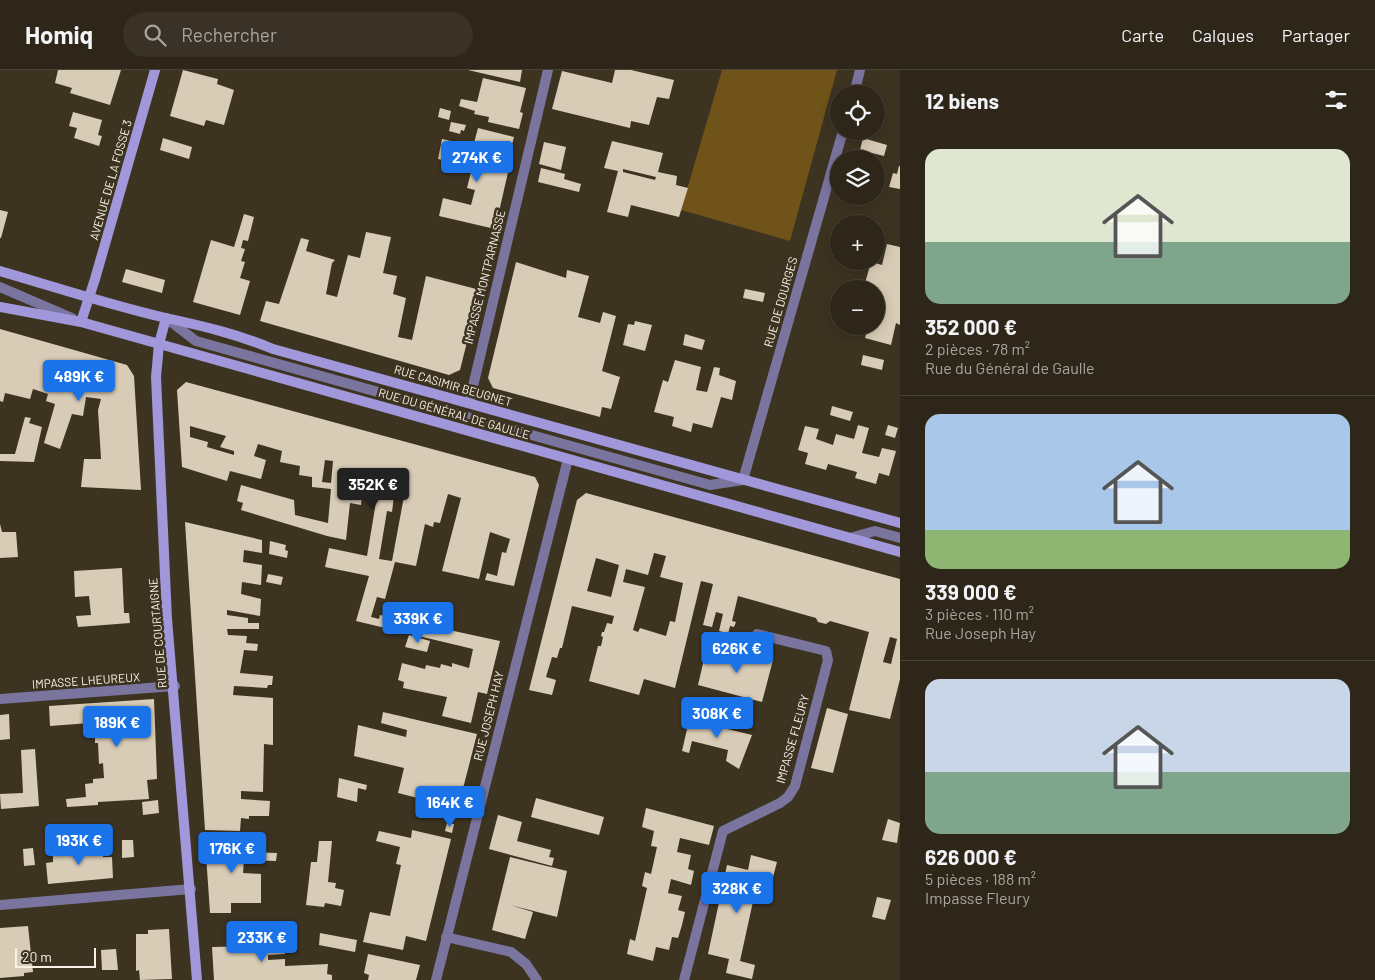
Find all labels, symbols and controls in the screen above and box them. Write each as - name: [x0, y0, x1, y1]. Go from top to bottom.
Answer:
- search box: [123, 12, 473, 57]
- text: Homiq: [25, 20, 93, 49]
- icon: search: [141, 21, 169, 49]
- text: Rechercher: [181, 23, 277, 46]
- text: Carte: [1121, 24, 1164, 46]
- text: Calques: [1192, 24, 1254, 46]
- text: Partager: [1282, 24, 1350, 46]
- map controls: [830, 85, 885, 335]
- button: locate: [830, 85, 885, 140]
- icon: filters: [1322, 86, 1350, 114]
- text: 12 biens: [925, 88, 999, 113]
- street label: AVENUE DE LA FOSSE 3: [86, 118, 134, 242]
- pin: 274K €: [436, 140, 518, 183]
- text: 274K €: [452, 147, 502, 166]
- button: layers: [830, 150, 885, 205]
- icon: home: [1093, 181, 1183, 271]
- street label: IMPASSE MONTPARNASSE: [461, 208, 507, 345]
- button: +: [830, 215, 885, 270]
- street label: RUE DE DOURGES: [760, 255, 800, 349]
- button: −: [830, 280, 885, 335]
- text: 352 000 €: [925, 314, 1017, 339]
- text: 2 pièces · 78 m²: [925, 339, 1030, 358]
- text: Rue du Général de Gaulle: [925, 358, 1095, 377]
- pin: 489K €: [38, 360, 120, 402]
- street label: RUE CASIMIR BEUGNET: [393, 361, 514, 409]
- text: 489K €: [54, 366, 104, 385]
- street label: RUE DU GÉNÉRAL DE GAULLE: [377, 385, 532, 441]
- icon: home: [1093, 447, 1183, 537]
- pin: 352K €: [332, 468, 414, 510]
- text: 352K €: [348, 474, 398, 493]
- street label: RUE DE COURTAIGNE: [145, 577, 169, 689]
- text: 339 000 €: [925, 579, 1016, 604]
- pin: 339K €: [377, 602, 459, 644]
- text: 3 pièces · 110 m²: [925, 604, 1034, 623]
- text: 339K €: [393, 608, 443, 627]
- text: Rue Joseph Hay: [925, 623, 1036, 642]
- pin: 626K €: [696, 632, 778, 674]
- text: 626K €: [712, 638, 762, 657]
- street label: IMPASSE LHEUREUX: [31, 669, 140, 691]
- street label: RUE JOSEPH HAY: [470, 669, 506, 762]
- street label: IMPASSE FLEURY: [773, 693, 811, 785]
- pin: 308K €: [676, 696, 758, 739]
- text: 308K €: [692, 703, 742, 722]
- pin: 189K €: [76, 706, 158, 748]
- text: 189K €: [94, 712, 140, 731]
- icon: home: [1093, 712, 1183, 802]
- pin: 164K €: [409, 786, 491, 828]
- text: 164K €: [426, 792, 474, 811]
- pin: 193K €: [38, 824, 120, 866]
- text: 193K €: [56, 830, 102, 849]
- pin: 176K €: [191, 832, 273, 874]
- text: 176K €: [209, 838, 255, 857]
- text: 626 000 €: [925, 844, 1017, 869]
- text: 5 pièces · 188 m²: [925, 869, 1036, 888]
- pin: 328K €: [696, 872, 778, 914]
- text: 328K €: [712, 878, 762, 897]
- text: Impasse Fleury: [925, 888, 1030, 907]
- pin: 233K €: [221, 920, 303, 963]
- text: 233K €: [237, 927, 287, 946]
- scale bar: [15, 945, 96, 968]
- text: 20 m: [22, 948, 52, 965]

